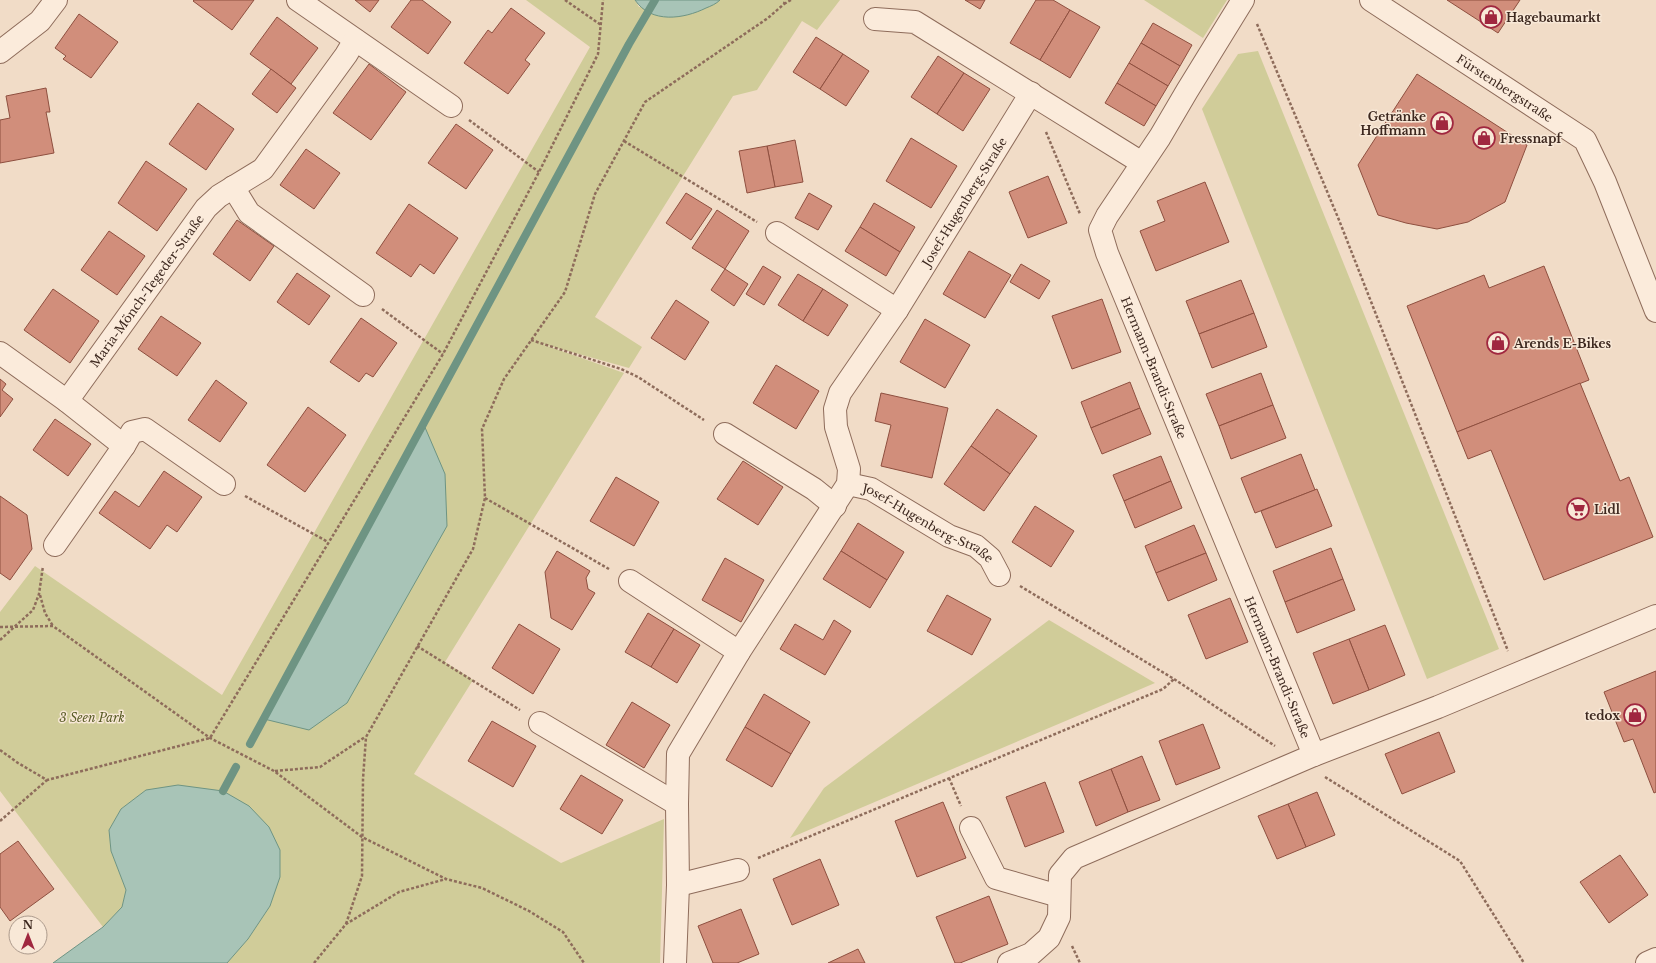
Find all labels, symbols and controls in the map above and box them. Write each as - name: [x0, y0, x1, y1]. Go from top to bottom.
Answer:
- shop icon: Hagebaumarkt: [1478, 4, 1504, 30]
- place label: Hagebaumarkt: [1506, 10, 1601, 25]
- street label: Fürstenbergstraße: [1454, 51, 1556, 125]
- place label: Getränke Hoffmann: [1360, 109, 1426, 138]
- shop icon: Getränke Hoffmann: [1429, 110, 1455, 136]
- shop icon: Fressnapf: [1471, 125, 1497, 151]
- place label: Fressnapf: [1500, 131, 1563, 146]
- street label: Josef-Hugenberg-Straße: [917, 134, 1009, 271]
- street label: Maria-Mönch-Tegeder-Straße: [86, 211, 207, 370]
- street label: Hermann-Brandi-Straße: [1118, 294, 1190, 441]
- shop icon: Arends E-Bikes: [1485, 330, 1511, 356]
- place label: Arends E-Bikes: [1513, 336, 1612, 351]
- street label: Josef-Hugenberg-Straße: [860, 480, 997, 565]
- supermarket icon: Lidl: [1565, 496, 1591, 522]
- place label: Lidl: [1594, 502, 1621, 517]
- street label: Hermann-Brandi-Straße: [1242, 594, 1314, 741]
- shop icon: tedox: [1622, 702, 1648, 728]
- place label: tedox: [1585, 708, 1620, 723]
- park label: 3 Seen Park: [59, 710, 125, 725]
- north arrow: [8, 915, 48, 955]
- text: N: [23, 918, 34, 932]

